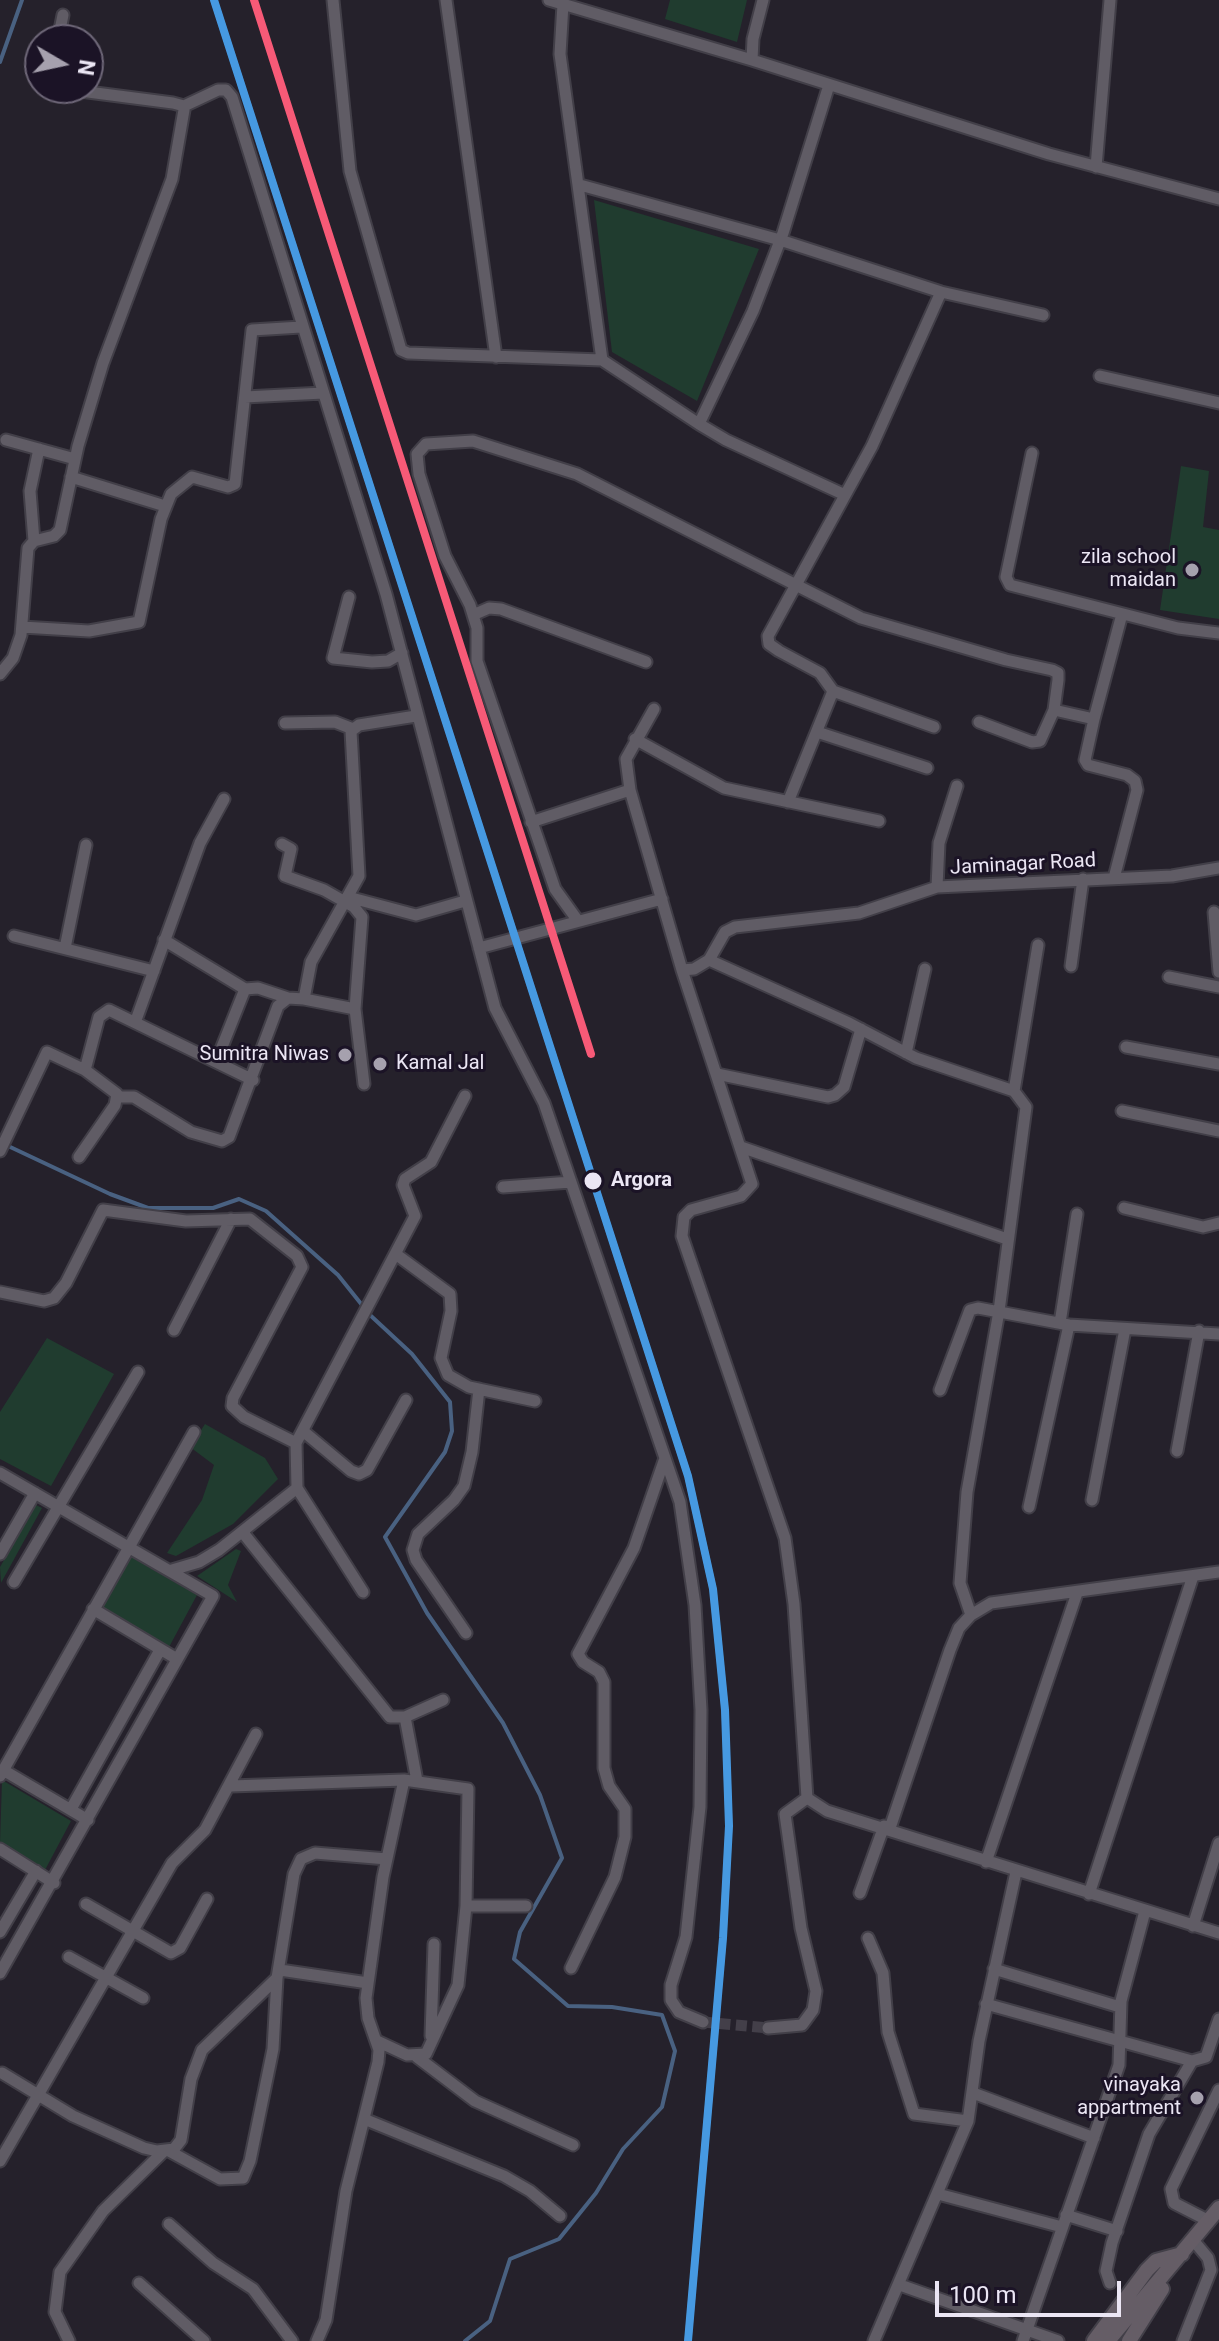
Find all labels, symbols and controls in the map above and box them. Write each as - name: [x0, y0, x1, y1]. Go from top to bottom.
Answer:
- north arrow: [24, 24, 104, 104]
- text: N: [73, 58, 100, 77]
- place label: zila school maidan: [1081, 546, 1176, 593]
- marker: zila school maidan: [1183, 561, 1201, 579]
- street label: Jaminagar Road: [949, 849, 1097, 881]
- place label: Sumitra Niwas: [200, 1043, 329, 1067]
- marker: Sumitra Niwas: [336, 1046, 354, 1064]
- place label: Kamal Jal: [396, 1052, 484, 1076]
- marker: Kamal Jal: [371, 1055, 389, 1073]
- place label: Argora: [611, 1169, 672, 1193]
- marker: Argora: [582, 1170, 604, 1192]
- place label: vinayaka appartment: [1077, 2074, 1181, 2121]
- marker: vinayaka appartment: [1188, 2089, 1206, 2107]
- scale bar: [939, 2265, 1125, 2315]
- text: 100 m: [949, 2281, 1016, 2309]

